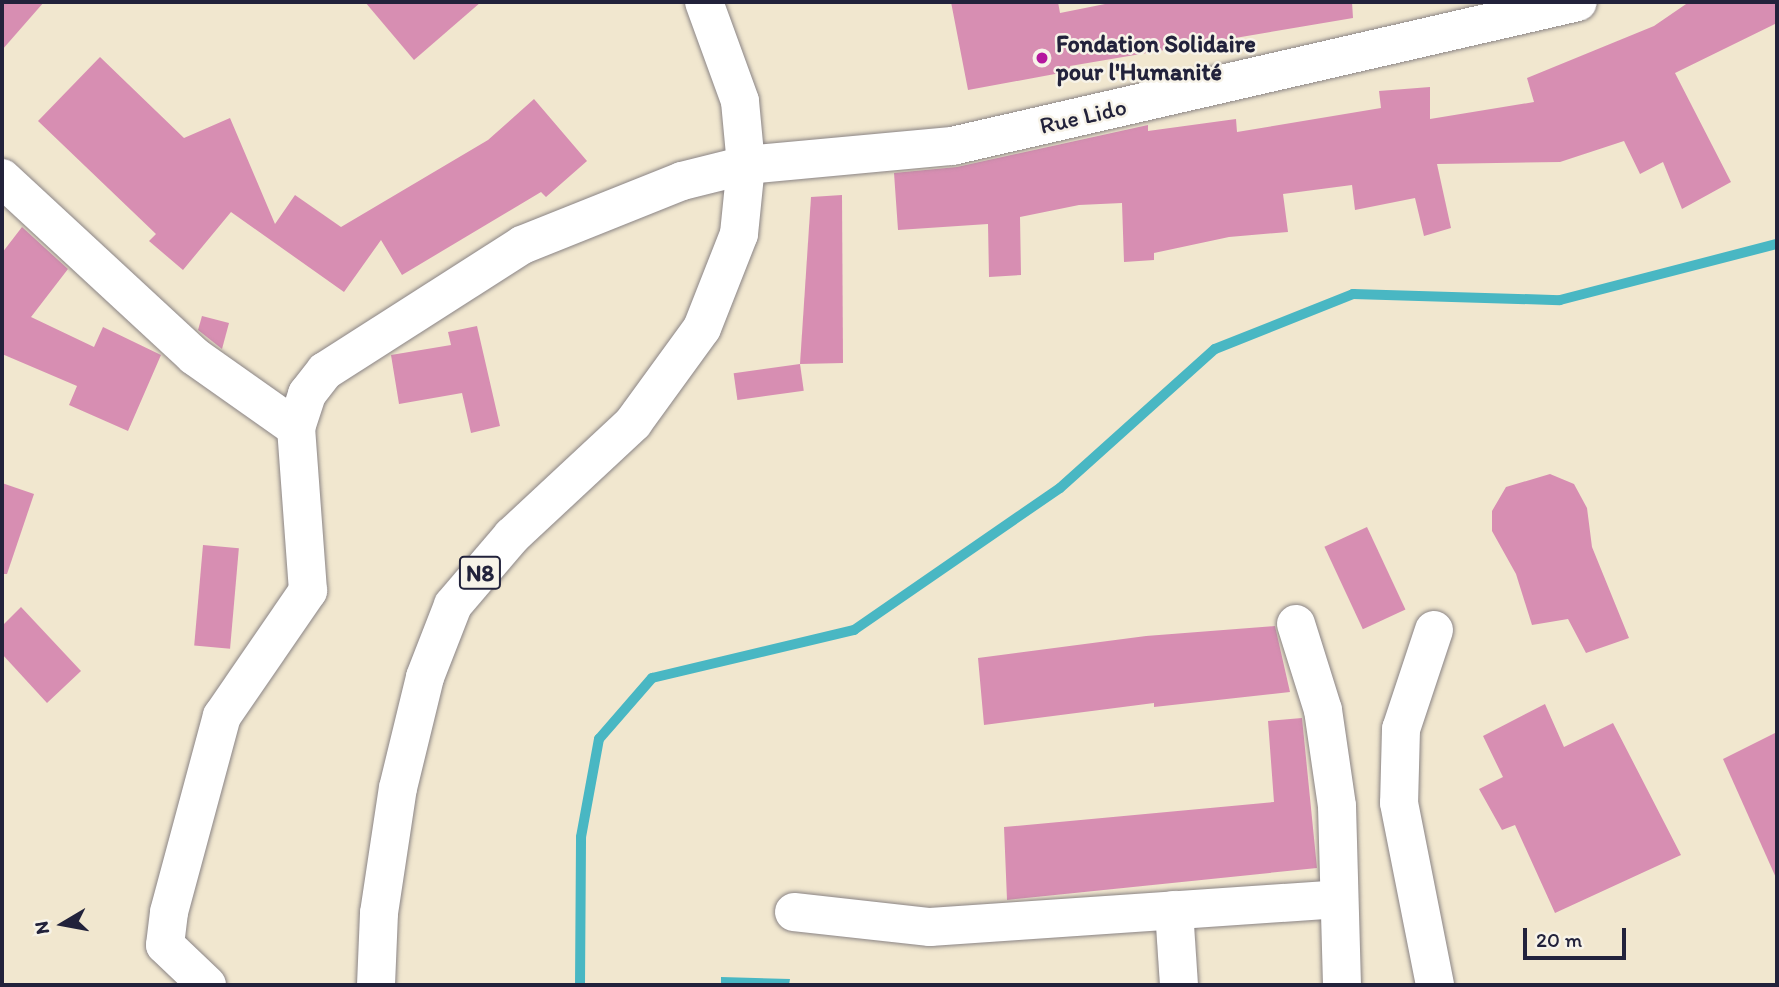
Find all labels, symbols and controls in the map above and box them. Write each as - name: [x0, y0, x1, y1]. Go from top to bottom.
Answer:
- place label: Fondation Solidaire pour l'Humanité: [1056, 30, 1255, 86]
- marker: Fondation Solidaire pour l'Humanité: [1034, 50, 1050, 66]
- street label: Rue Lido: [1037, 92, 1129, 140]
- road number: N8: [457, 554, 503, 593]
- north arrow: [28, 889, 98, 959]
- scale bar: [1527, 914, 1630, 958]
- text: N: [29, 919, 54, 936]
- text: 20 m: [1536, 927, 1582, 952]

